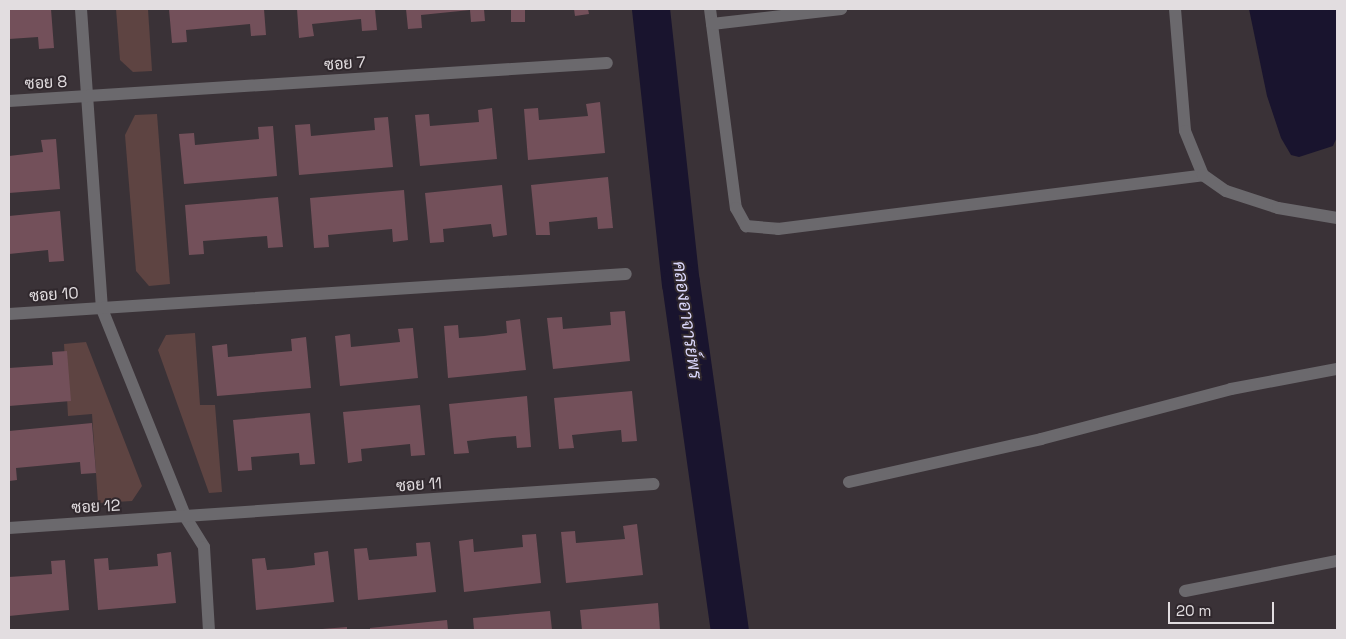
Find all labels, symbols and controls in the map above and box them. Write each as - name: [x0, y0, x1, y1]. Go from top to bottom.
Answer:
- street label: ซอย 7: [324, 53, 366, 75]
- street label: ซอย 8: [24, 72, 68, 94]
- water label: คลองอาจารย์พร: [668, 260, 706, 380]
- street label: ซอย 10: [29, 284, 79, 306]
- street label: ซอย 11: [395, 474, 443, 496]
- street label: ซอย 12: [71, 496, 121, 518]
- scale bar: [1171, 592, 1277, 624]
- text: 20 m: [1176, 601, 1211, 620]

